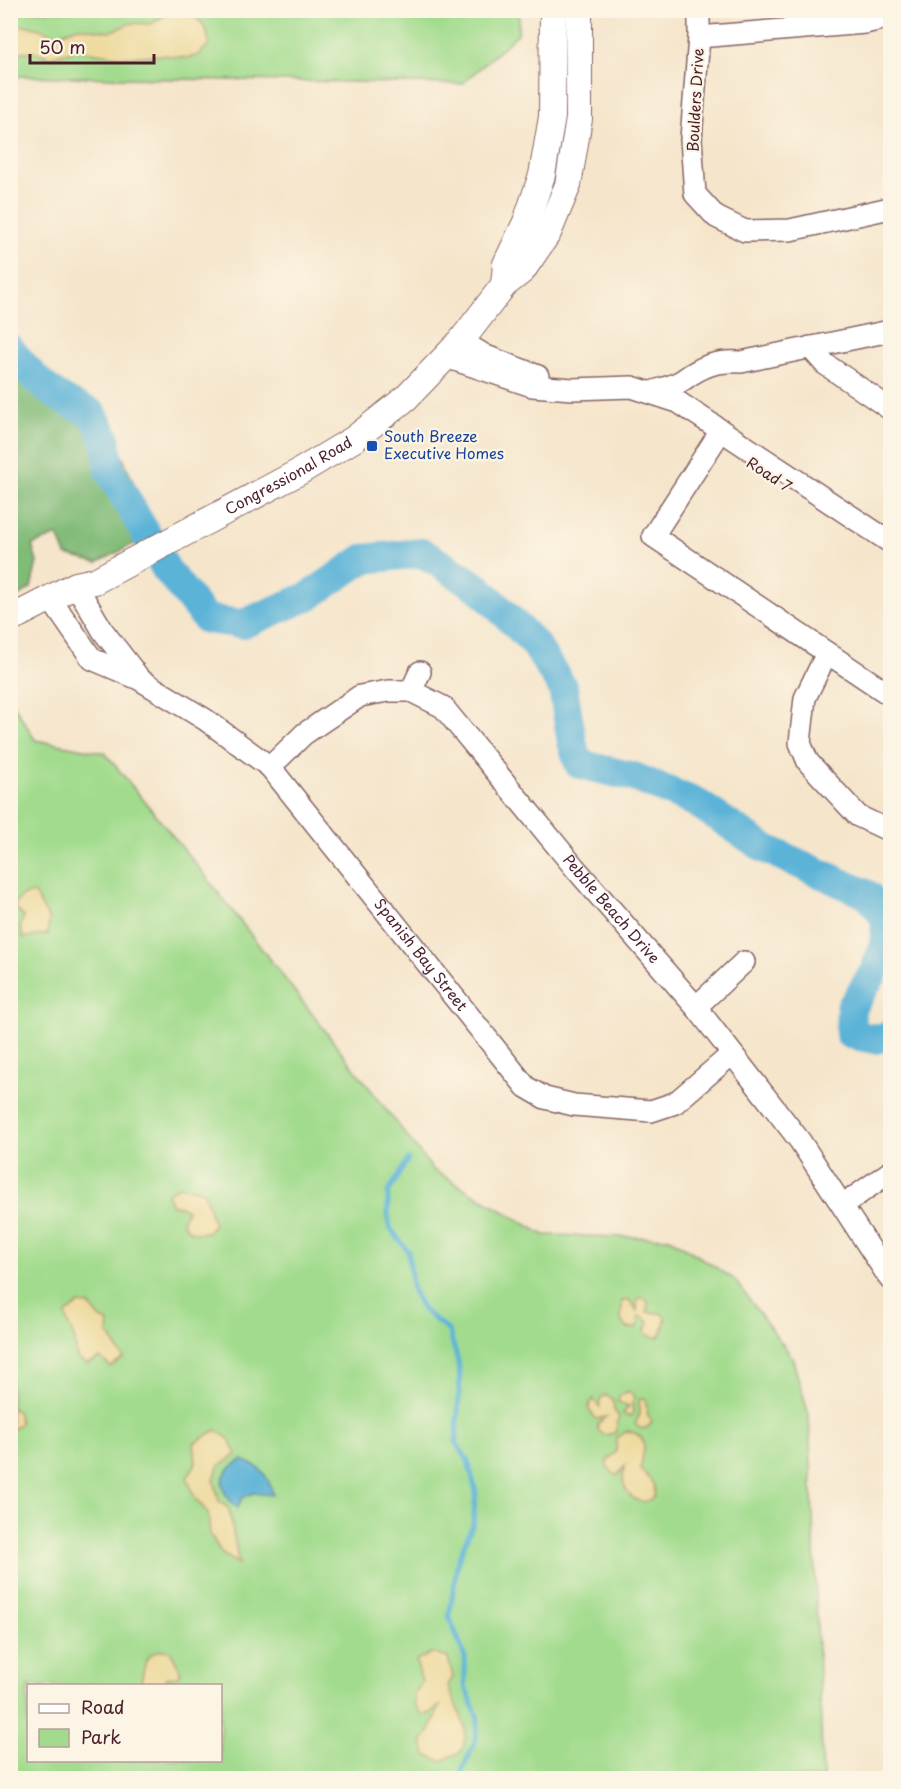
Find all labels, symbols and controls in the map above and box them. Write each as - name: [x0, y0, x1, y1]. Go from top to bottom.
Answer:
- scale bar: [30, 27, 154, 65]
- text: 50 m: [39, 33, 86, 60]
- street label: Boulders Drive: [680, 47, 709, 152]
- place label: South Breeze Executive Homes: [384, 424, 504, 464]
- street label: Congressional Road: [220, 430, 356, 520]
- marker: South Breeze Executive Homes: [365, 439, 379, 453]
- street label: Road 7: [743, 451, 797, 497]
- street label: Pebble Beach Drive: [558, 849, 666, 968]
- street label: Spanish Bay Street: [369, 893, 474, 1016]
- legend: [27, 1684, 222, 1762]
- text: Road: [81, 1693, 125, 1720]
- text: Park: [81, 1723, 121, 1750]

